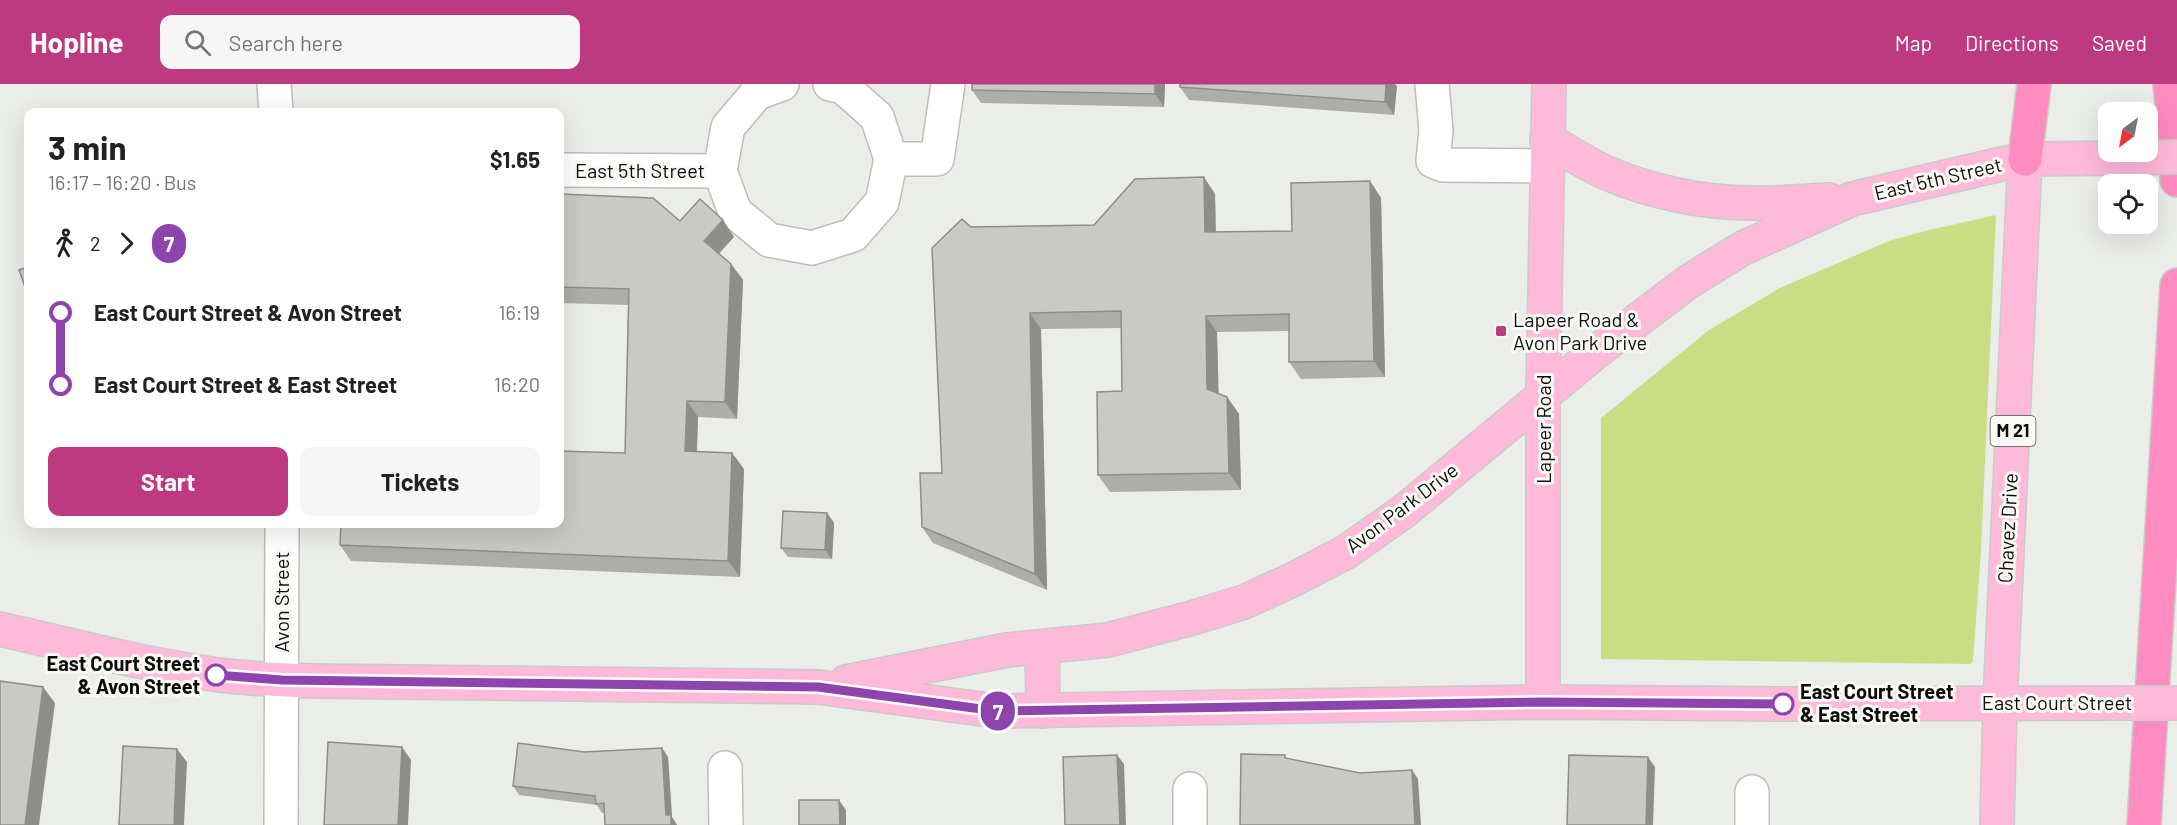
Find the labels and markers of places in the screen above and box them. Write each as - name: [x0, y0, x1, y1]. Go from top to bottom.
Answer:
- place label: Lapeer Road & Avon Park Drive: [1513, 307, 1647, 354]
- marker: Lapeer Road & Avon Park Drive: [1494, 324, 1508, 338]
- place label: East Court Street & Avon Street: [46, 651, 200, 698]
- marker: East Court Street & Avon Street: [205, 664, 227, 686]
- place label: East Court Street & East Street: [1800, 679, 1954, 726]
- marker: East Court Street & East Street: [1772, 693, 1794, 715]

